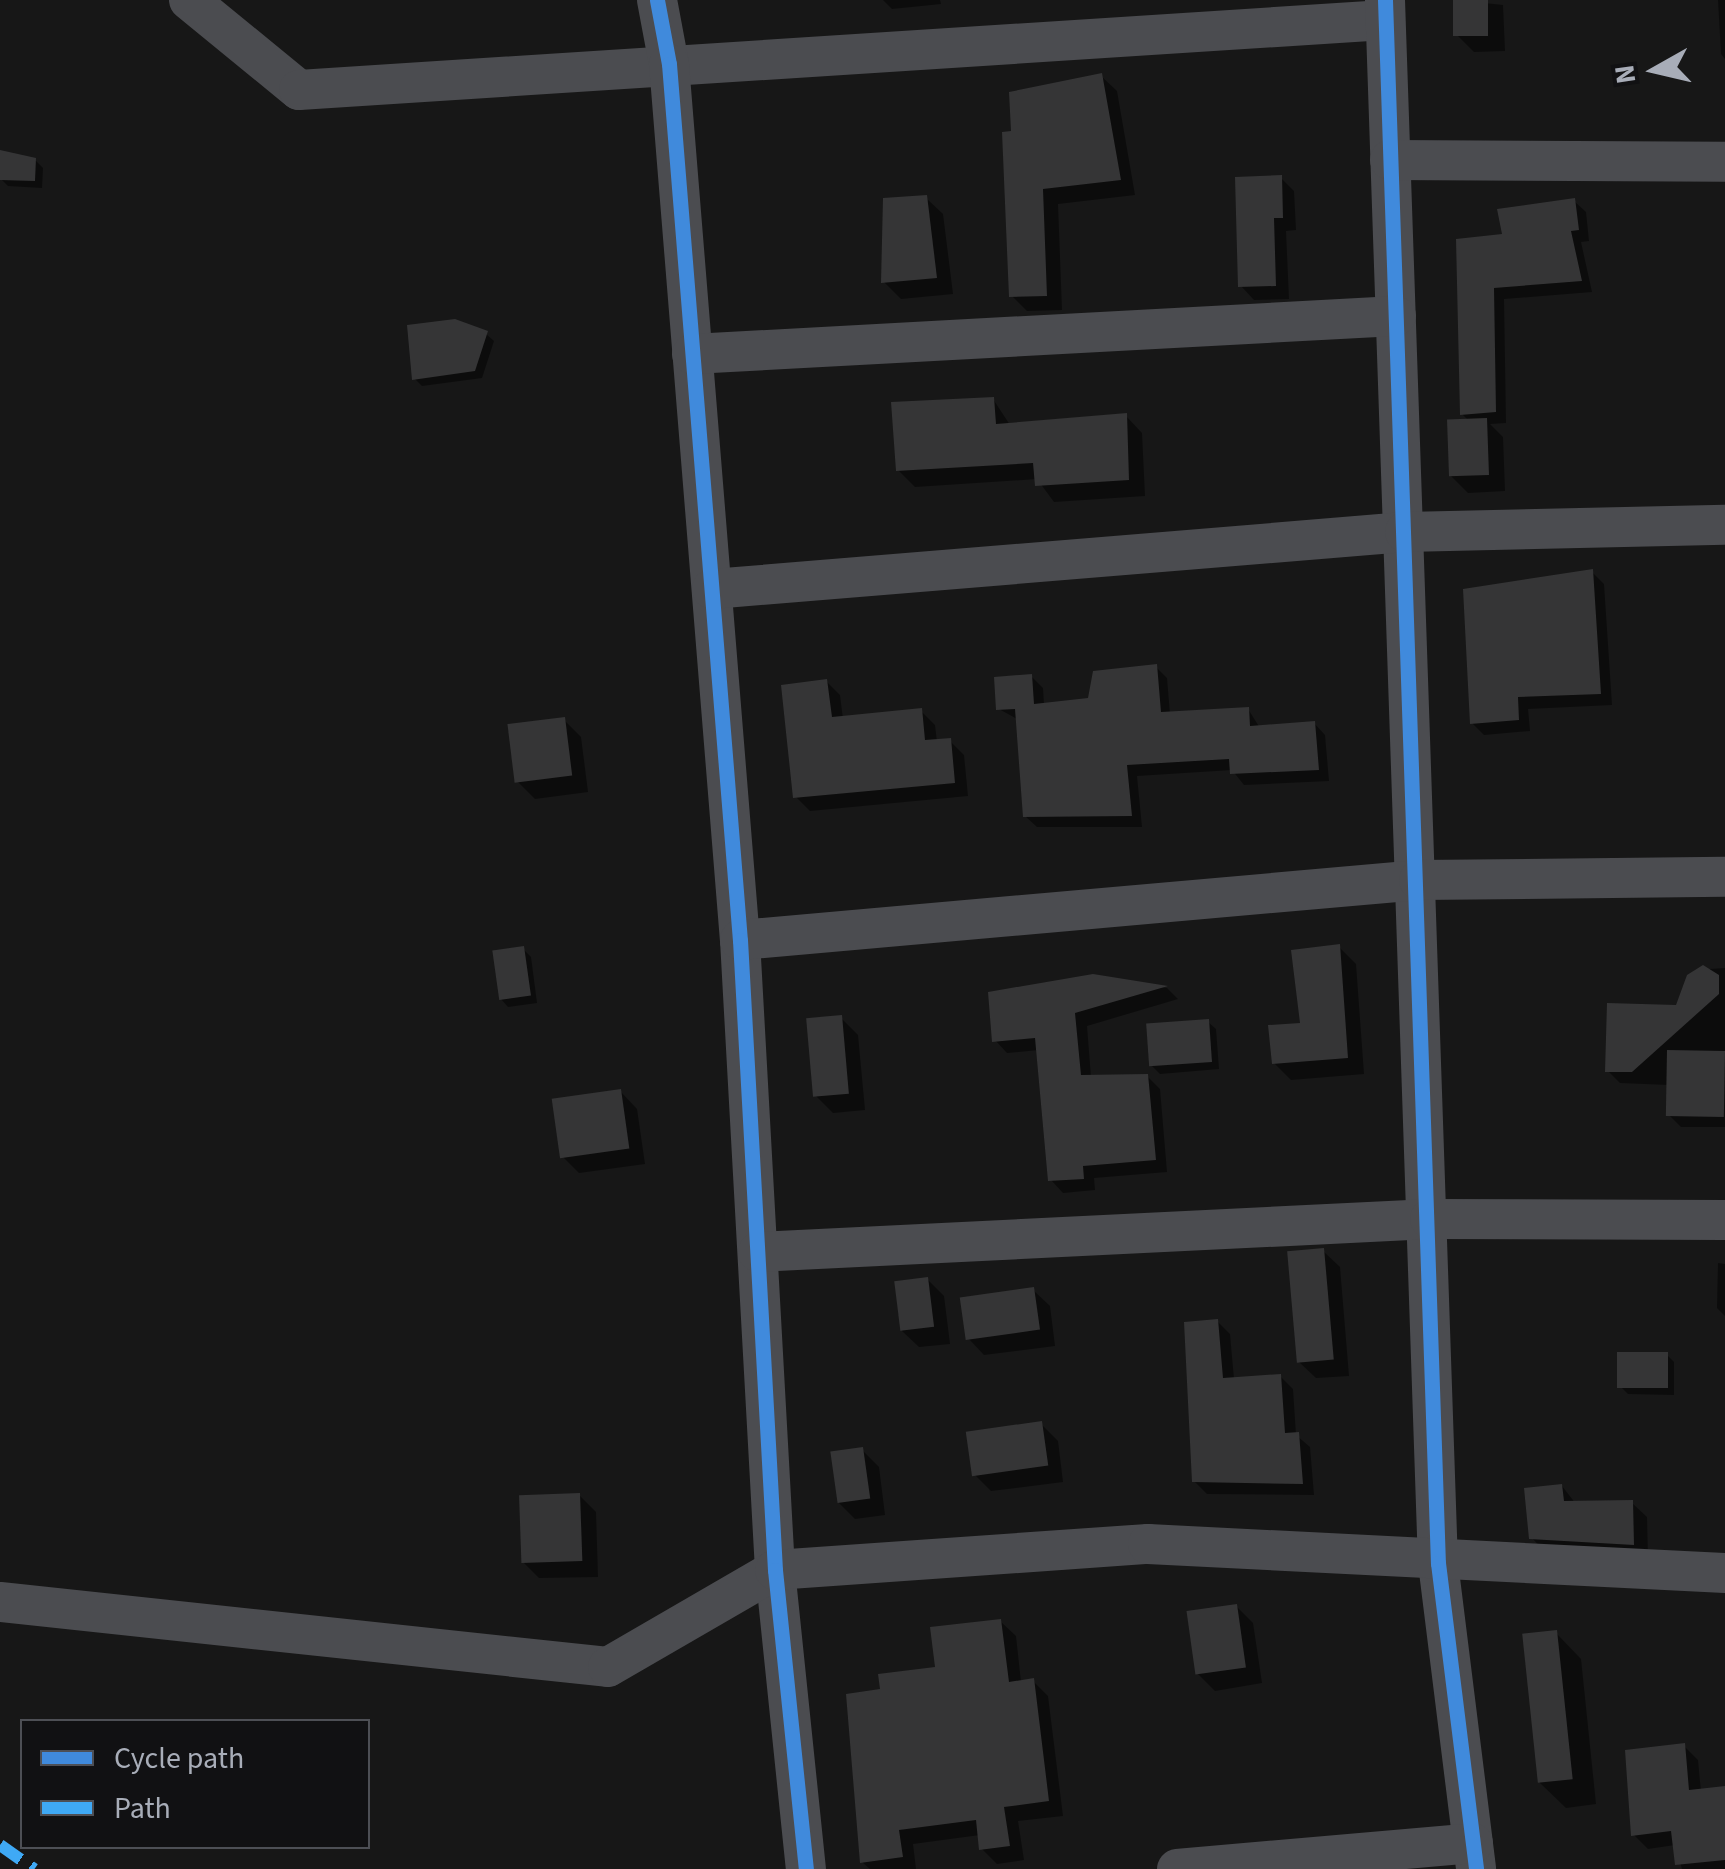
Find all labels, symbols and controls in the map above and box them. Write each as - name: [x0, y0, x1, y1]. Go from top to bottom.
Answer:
- north arrow: [1605, 20, 1705, 120]
- text: N: [1604, 62, 1646, 86]
- legend: [20, 1719, 370, 1849]
- text: Cycle path: [114, 1737, 244, 1780]
- text: Path: [114, 1787, 171, 1830]

